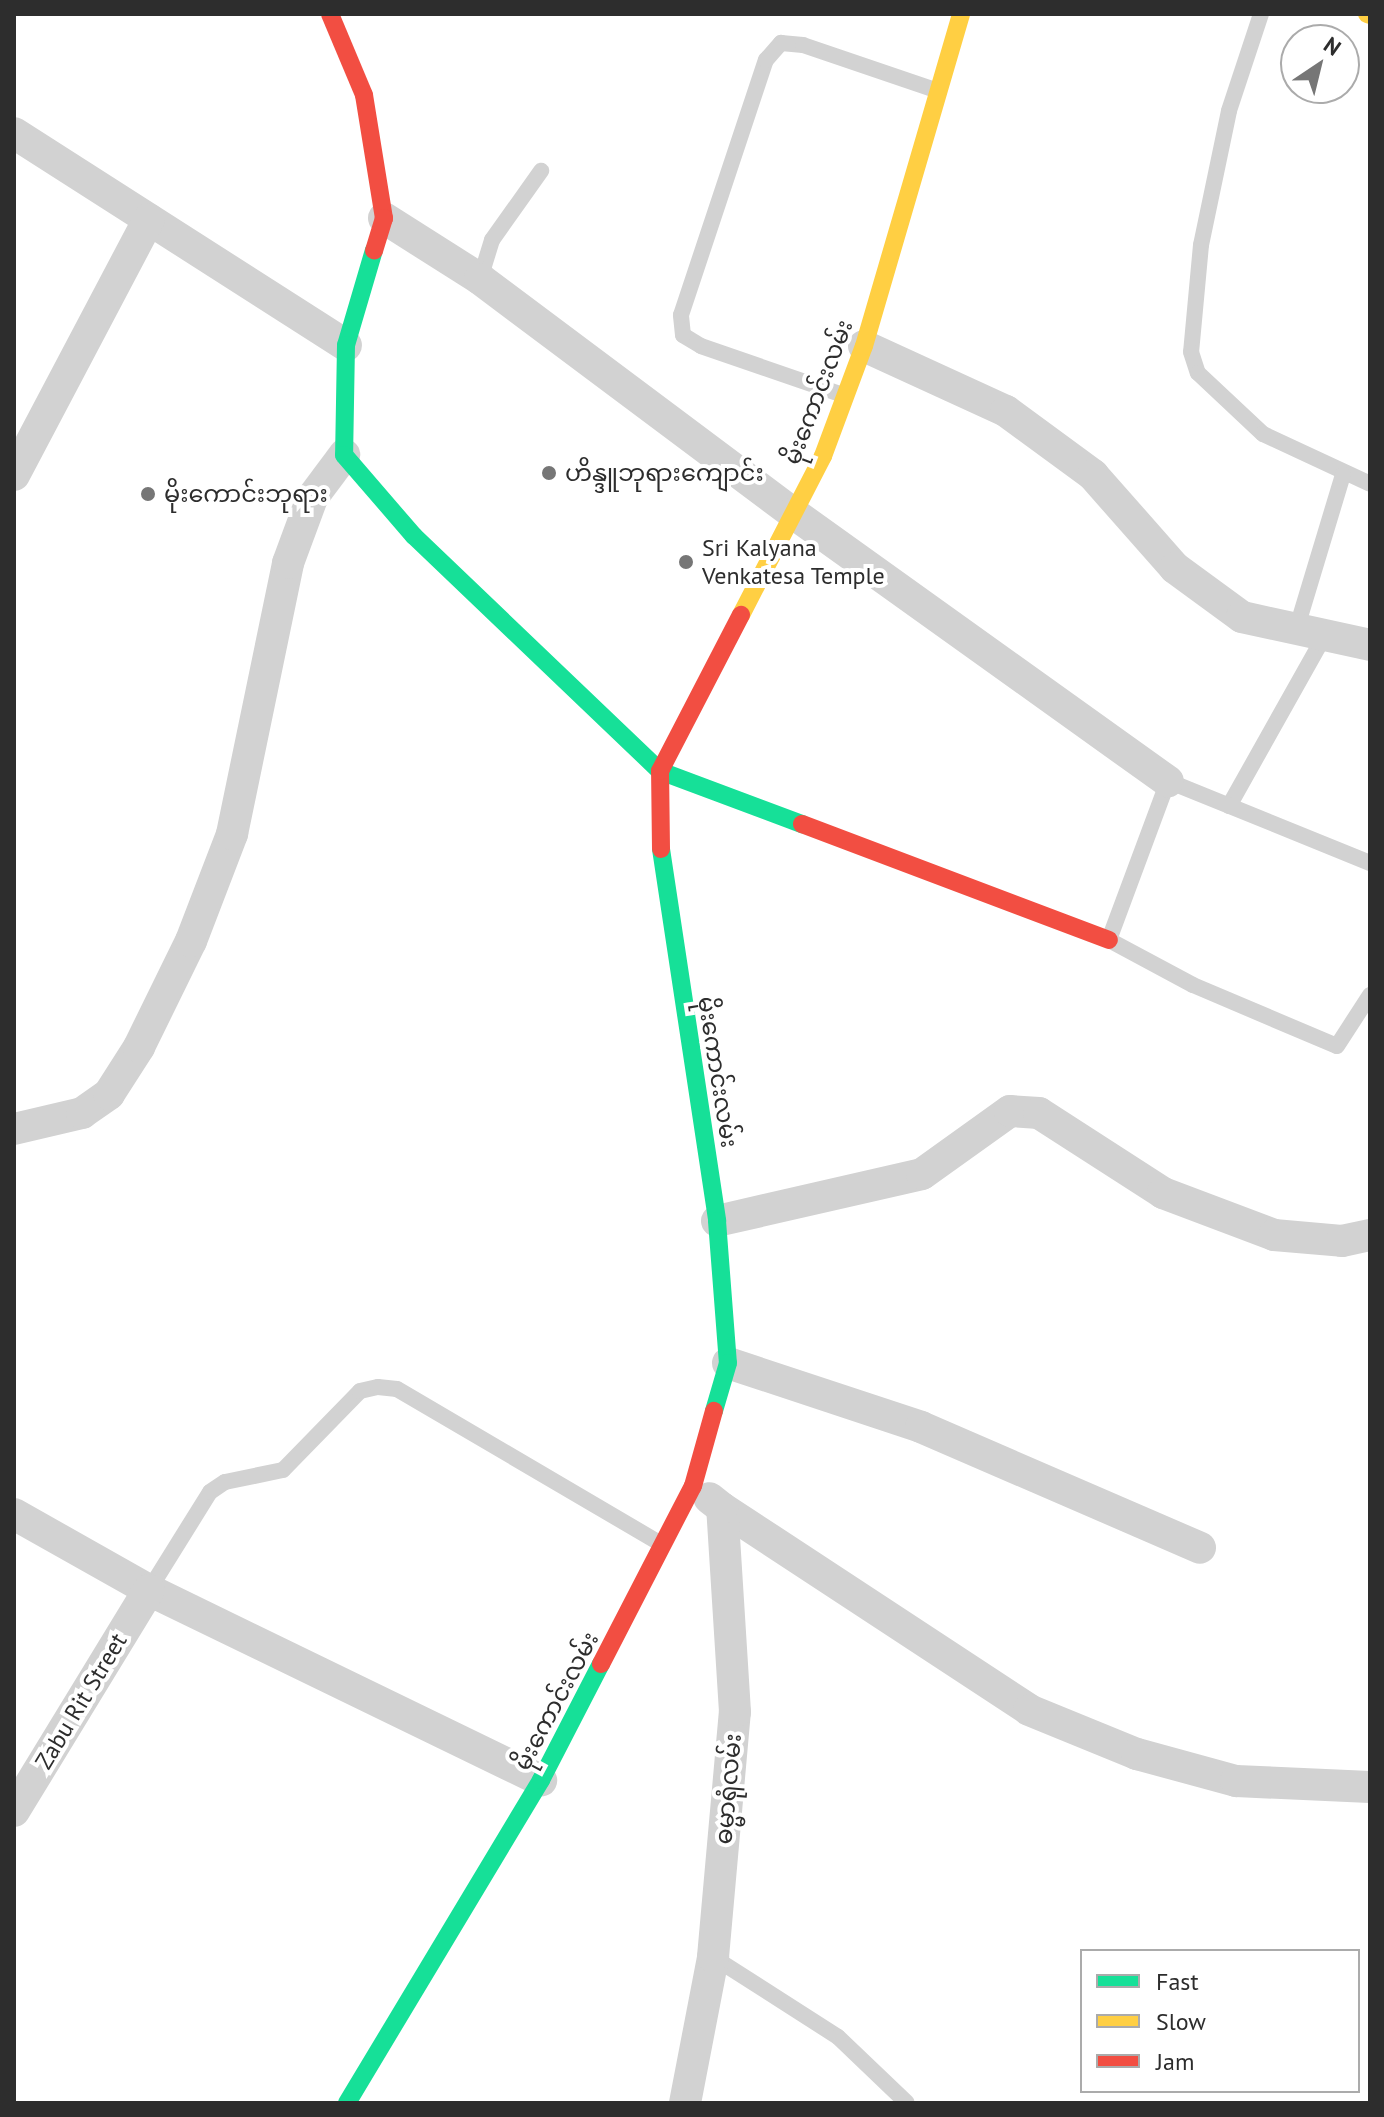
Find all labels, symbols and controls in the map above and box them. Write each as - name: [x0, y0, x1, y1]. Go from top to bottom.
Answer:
- north arrow: [1280, 24, 1360, 104]
- text: N: [1319, 30, 1347, 62]
- street label: မိုးကောင်းလမ်း: [777, 316, 859, 468]
- place label: ဟိန္ဒူဘုရားကျောင်း: [565, 459, 764, 487]
- marker: ဟိန္ဒူဘုရားကျောင်း: [540, 464, 558, 482]
- place label: မိုးကောင်းဘုရား: [164, 480, 328, 508]
- marker: မိုးကောင်းဘုရား: [139, 485, 157, 503]
- place label: Sri Kalyana Venkatesa Temple: [702, 534, 886, 590]
- marker: Sri Kalyana Venkatesa Temple: [677, 553, 695, 571]
- street label: မိုးကောင်းလမ်း: [692, 994, 744, 1150]
- street label: မိုးကောင်းလမ်း: [507, 1627, 605, 1775]
- street label: Zabu Rit Street: [29, 1628, 133, 1774]
- street label: ဓမ္မာရုံလမ်း: [709, 1732, 747, 1846]
- legend: [1080, 1949, 1360, 2093]
- text: Fast: [1156, 1966, 1199, 1997]
- text: Slow: [1156, 2006, 1206, 2037]
- text: Jam: [1156, 2046, 1194, 2077]

